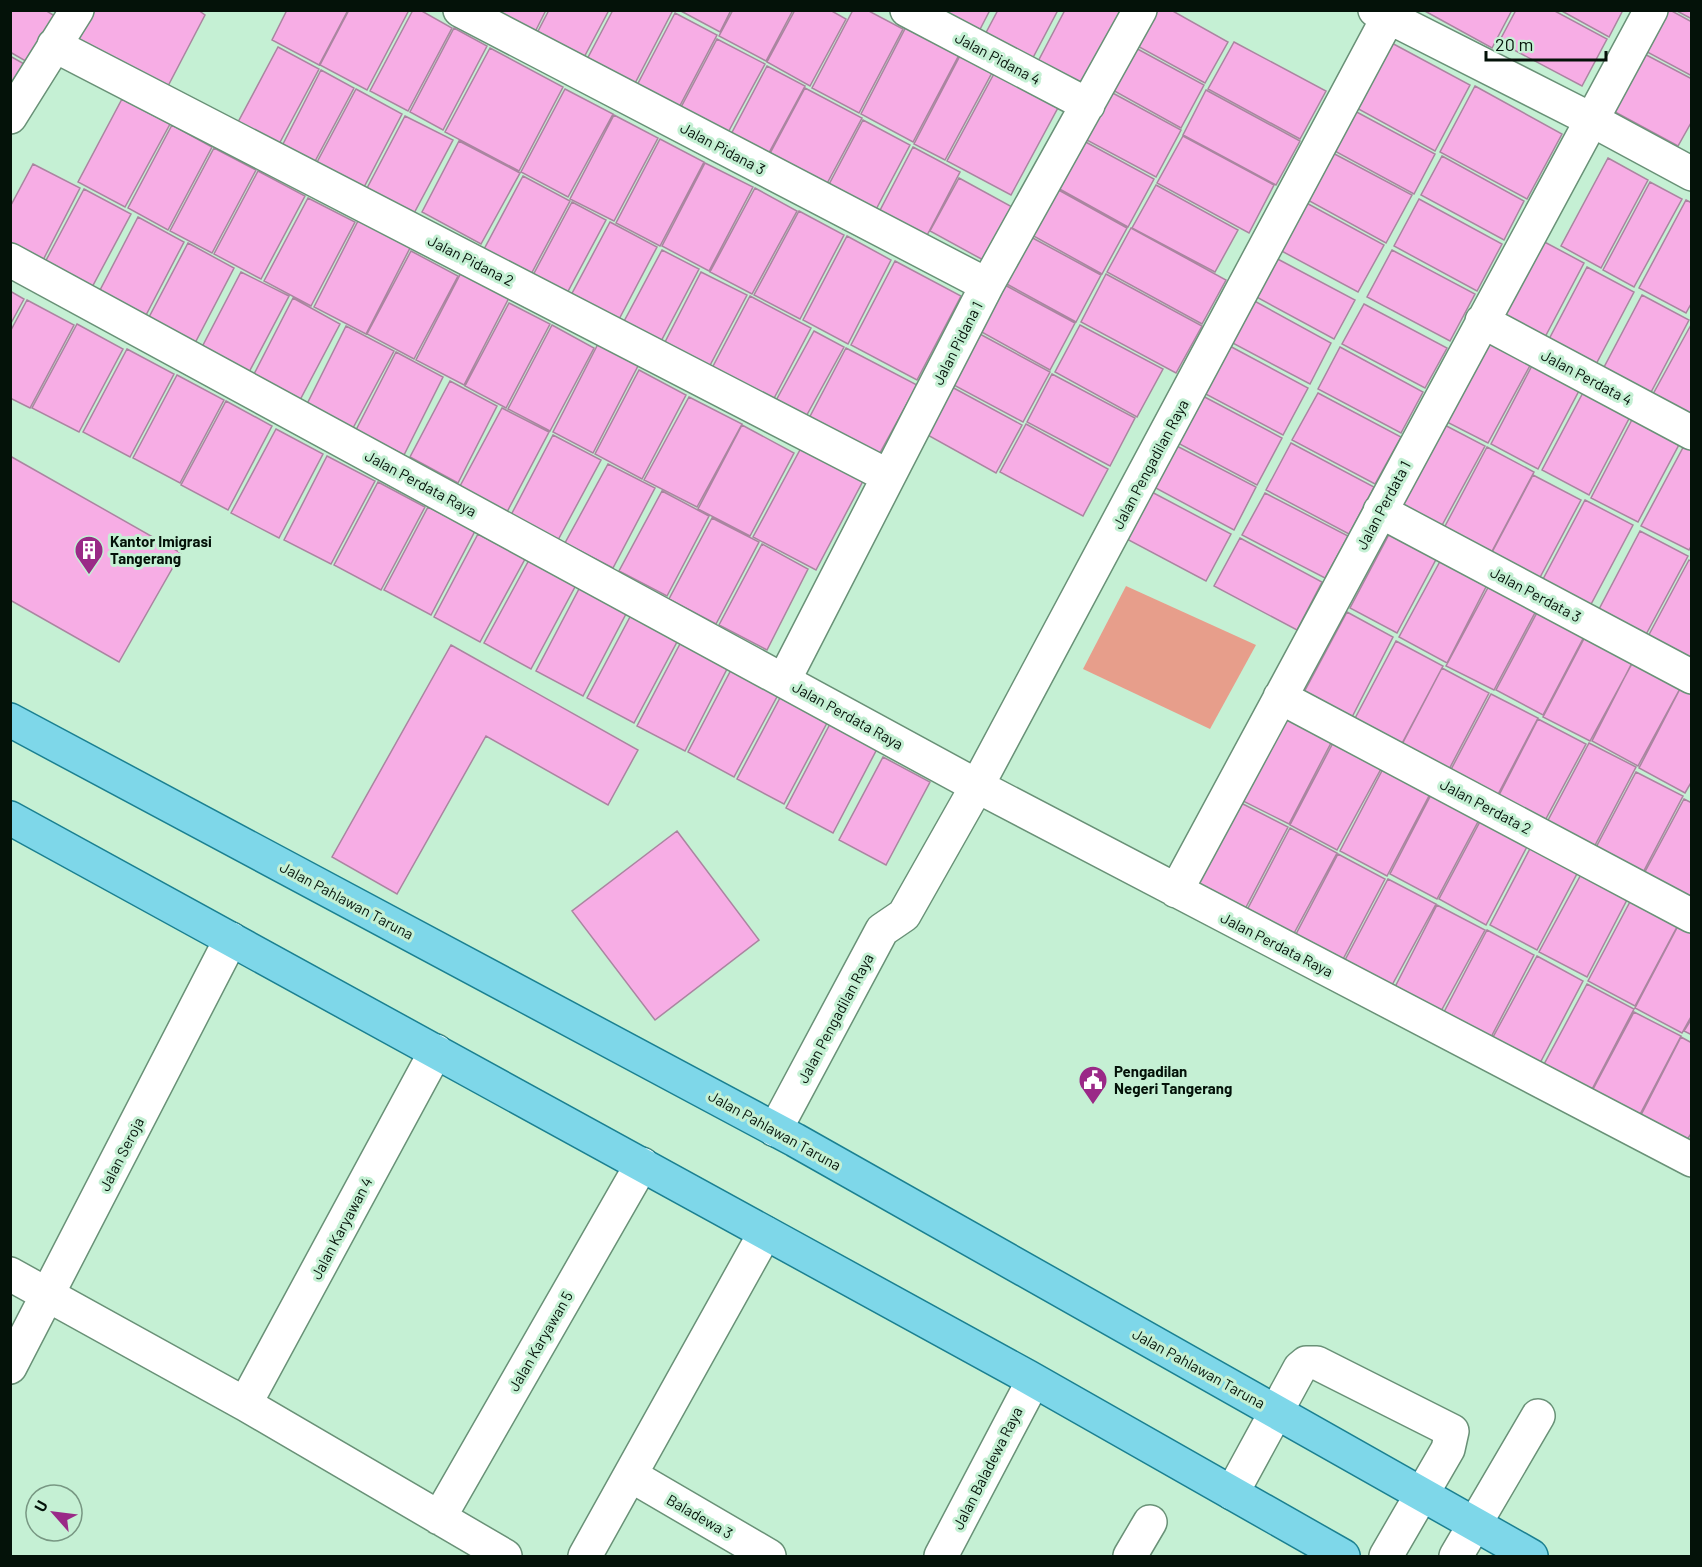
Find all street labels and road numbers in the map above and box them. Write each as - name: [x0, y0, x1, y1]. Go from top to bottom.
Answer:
- street label: Jalan Pidana 4: [952, 28, 1044, 88]
- street label: Jalan Pidana 3: [677, 118, 769, 178]
- street label: Jalan Pidana 2: [425, 231, 517, 289]
- street label: Jalan Pidana 1: [928, 298, 986, 388]
- street label: Jalan Perdata 4: [1538, 345, 1636, 409]
- street label: Jalan Pengadilan Raya: [1108, 396, 1192, 532]
- street label: Jalan Perdata Raya: [362, 446, 480, 520]
- street label: Jalan Perdata 1: [1352, 458, 1414, 552]
- street label: Jalan Perdata 3: [1488, 563, 1584, 625]
- street label: Jalan Perdata Raya: [790, 677, 906, 753]
- street label: Jalan Perdata 2: [1437, 774, 1535, 838]
- street label: Jalan Pahlawan Taruna: [277, 857, 417, 943]
- street label: Jalan Perdata Raya: [1218, 908, 1336, 980]
- street label: Jalan Pengadilan Raya: [793, 950, 877, 1086]
- street label: Jalan Pahlawan Taruna: [706, 1086, 844, 1174]
- street label: Jalan Seroja: [95, 1114, 147, 1194]
- street label: Jalan Karyawan 4: [306, 1174, 376, 1282]
- street label: Jalan Karyawan 5: [504, 1288, 576, 1394]
- street label: Jalan Pahlawan Taruna: [1130, 1324, 1268, 1412]
- street label: Jalan Baladewa Raya: [948, 1404, 1026, 1532]
- street label: Baladewa 3: [664, 1490, 736, 1542]

